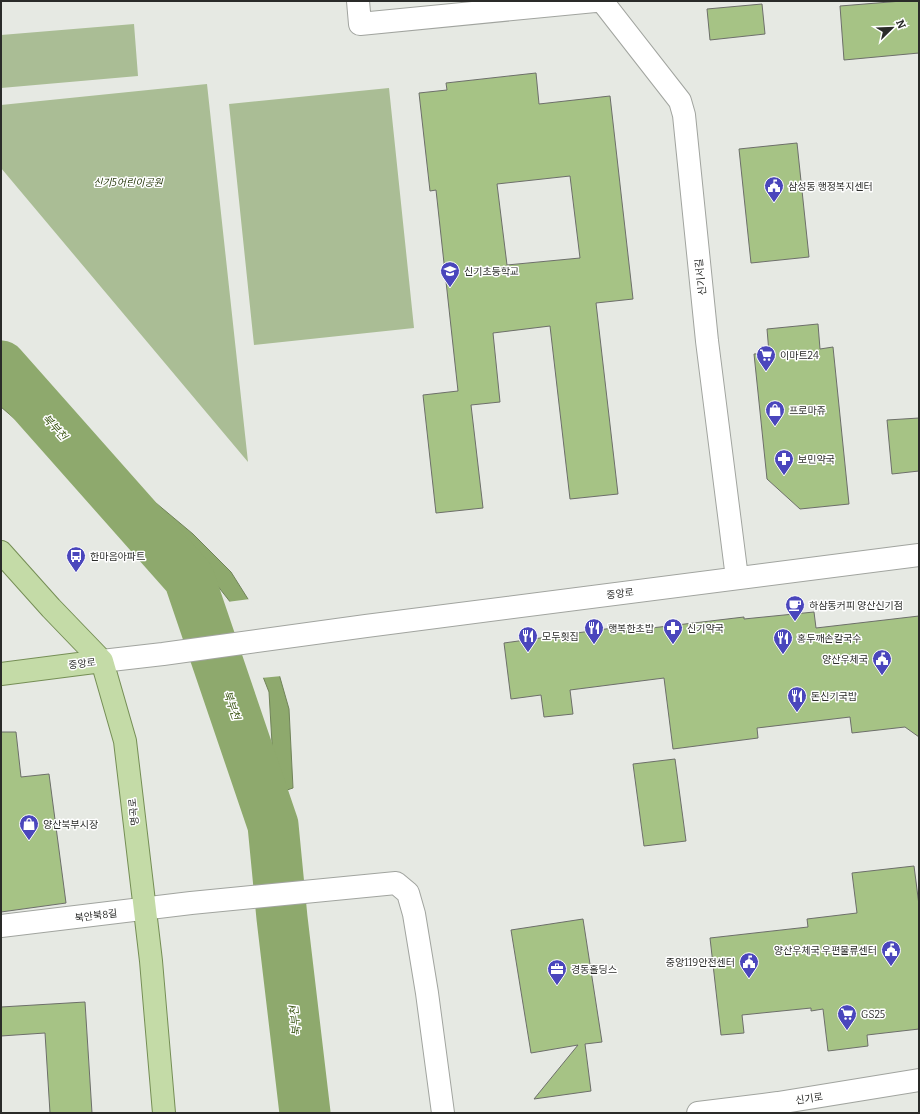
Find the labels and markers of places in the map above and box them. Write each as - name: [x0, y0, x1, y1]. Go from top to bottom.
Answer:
- public building icon: 삼성동 행정복지센터: [763, 175, 785, 203]
- place label: 삼성동 행정복지센터: [788, 181, 873, 193]
- school or university icon: 신기초등학교: [439, 260, 461, 288]
- place label: 신기초등학교: [464, 266, 519, 278]
- supermarket icon: 이마트24: [755, 344, 777, 372]
- place label: 이마트24: [780, 350, 819, 362]
- shop icon: 프로마쥬: [764, 399, 786, 427]
- place label: 프로마쥬: [789, 405, 826, 417]
- pharmacy icon: 보민약국: [773, 448, 795, 476]
- place label: 보민약국: [798, 454, 835, 466]
- bus stop icon: 한마음아파트: [65, 545, 87, 573]
- place label: 한마음아파트: [90, 551, 145, 563]
- cafe icon: 하삼동커피 양산신기점: [784, 594, 806, 622]
- place label: 하삼동커피 양산신기점: [809, 600, 903, 612]
- restaurant icon: 행복한초밥: [583, 617, 605, 645]
- pharmacy icon: 신기약국: [662, 617, 684, 645]
- place label: 행복한초밥: [608, 623, 655, 635]
- place label: 신기약국: [687, 623, 724, 635]
- restaurant icon: 모두횟집: [517, 625, 539, 653]
- restaurant icon: 홍두깨손칼국수: [772, 627, 794, 655]
- place label: 모두횟집: [542, 631, 579, 643]
- place label: 홍두깨손칼국수: [797, 633, 861, 645]
- public building icon: 양산우체국: [871, 648, 893, 676]
- place label: 양산우체국: [822, 654, 868, 666]
- restaurant icon: 돈신기국밥: [786, 685, 808, 713]
- place label: 돈신기국밥: [811, 691, 858, 703]
- shop icon: 양산북부시장: [18, 813, 40, 841]
- place label: 양산북부시장: [43, 819, 98, 831]
- public building icon: 양산우체국 우편물류센터: [880, 939, 902, 967]
- place label: 양산우체국 우편물류센터: [774, 945, 877, 957]
- public building icon: 중앙119안전센터: [738, 951, 760, 979]
- place label: 중앙119안전센터: [666, 957, 735, 969]
- office icon: 경동홀딩스: [546, 958, 568, 986]
- place label: 경동홀딩스: [571, 964, 617, 976]
- supermarket icon: GS25: [836, 1003, 858, 1031]
- place label: GS25: [861, 1009, 885, 1021]

